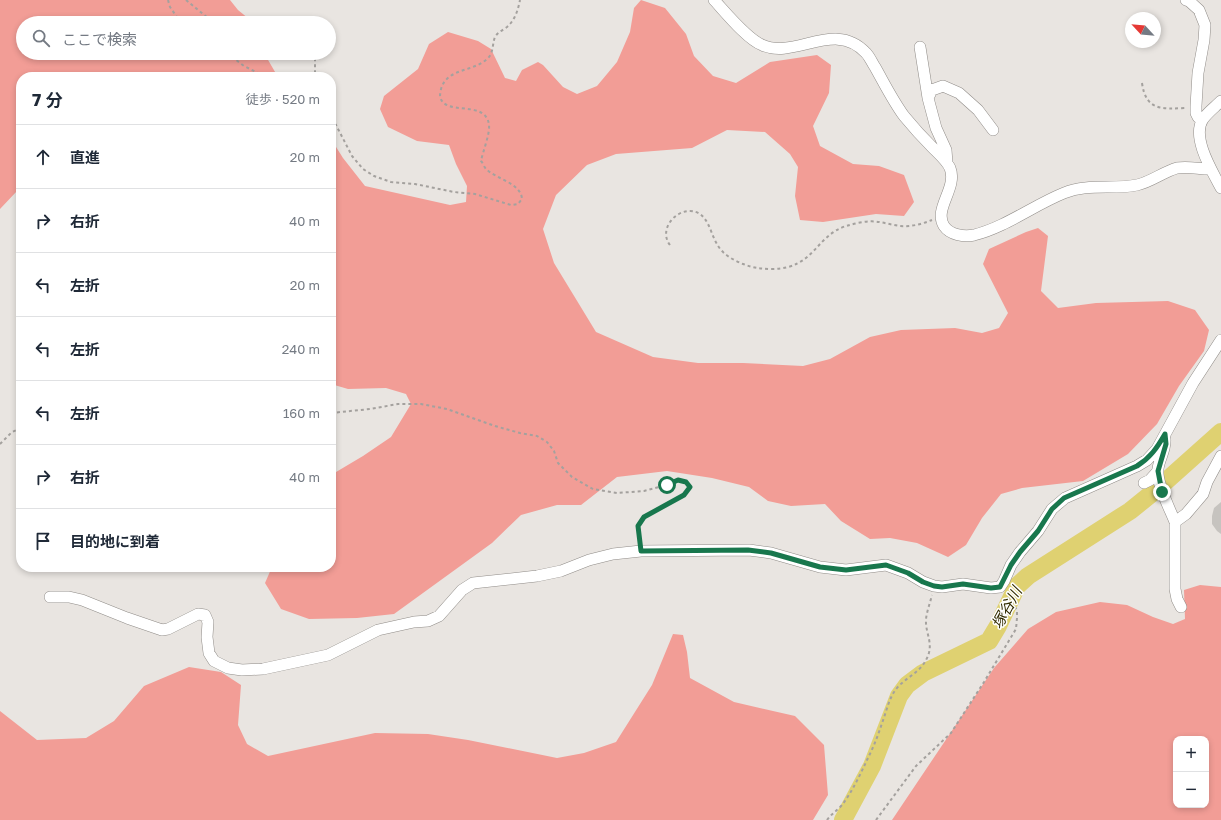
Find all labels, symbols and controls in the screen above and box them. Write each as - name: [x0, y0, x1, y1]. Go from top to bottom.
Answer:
- north arrow: [1125, 12, 1161, 48]
- search box: [16, 16, 336, 60]
- icon: search: [30, 27, 52, 49]
- text: ここで検索: [62, 30, 137, 48]
- text: 7 分: [32, 89, 63, 110]
- text: 徒歩 · 520 m: [246, 91, 320, 107]
- icon: ahead: [32, 146, 54, 168]
- text: 直進: [70, 148, 100, 166]
- text: 20 m: [290, 149, 320, 165]
- icon: right: [32, 210, 54, 232]
- text: 右折: [70, 212, 100, 230]
- text: 40 m: [289, 213, 320, 229]
- icon: left: [32, 274, 54, 296]
- text: 左折: [70, 276, 100, 294]
- text: 20 m: [290, 277, 320, 293]
- icon: left: [32, 338, 54, 360]
- text: 左折: [70, 340, 100, 358]
- text: 240 m: [282, 341, 320, 357]
- icon: left: [32, 402, 54, 424]
- text: 左折: [70, 404, 100, 422]
- text: 160 m: [283, 405, 320, 421]
- icon: right: [32, 466, 54, 488]
- text: 右折: [70, 468, 100, 486]
- text: 40 m: [289, 469, 320, 485]
- route start: [658, 476, 676, 494]
- route end: [1153, 483, 1171, 501]
- icon: arrive: [32, 530, 54, 552]
- text: 目的地に到着: [70, 532, 160, 550]
- water label: 塚谷川: [987, 582, 1026, 632]
- map controls: [1173, 736, 1209, 808]
- button: +: [1173, 736, 1209, 772]
- button: −: [1173, 772, 1209, 808]

